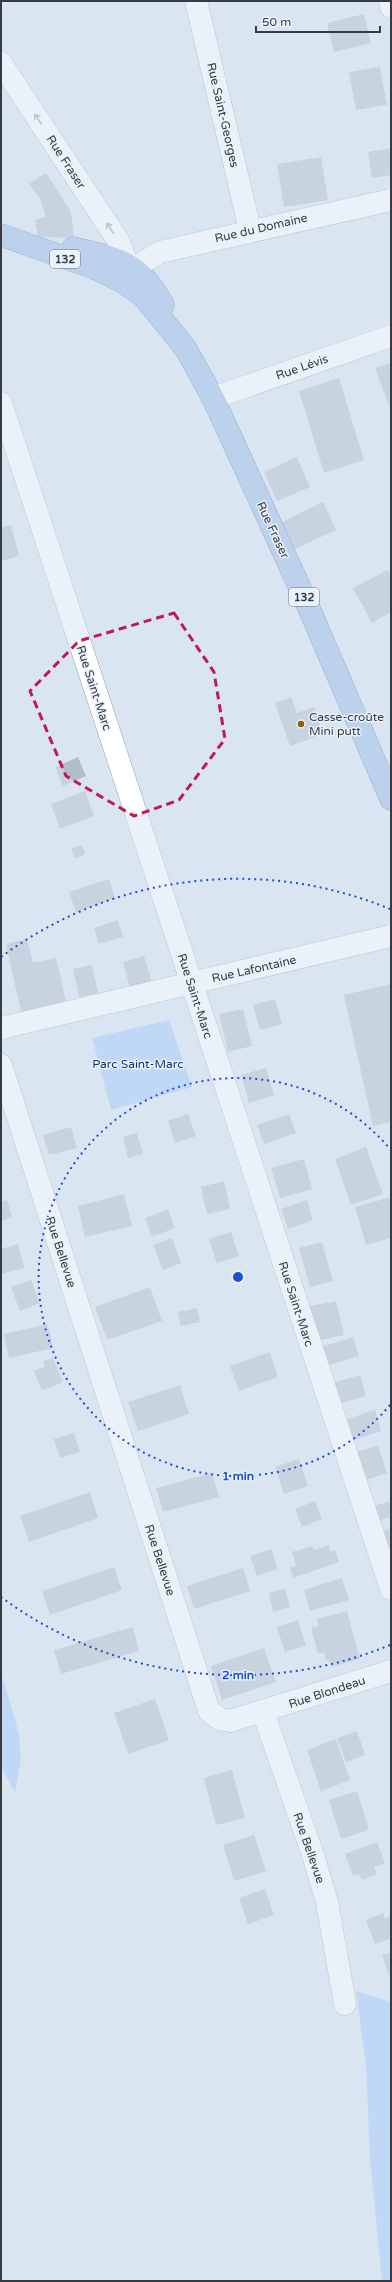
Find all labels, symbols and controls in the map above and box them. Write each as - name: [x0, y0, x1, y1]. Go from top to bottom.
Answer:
- scale bar: [256, 8, 380, 34]
- text: 50 m: [262, 15, 291, 29]
- street label: Rue Saint-Georges: [204, 61, 242, 169]
- one-way arrow: [34, 114, 42, 125]
- street label: Rue Fraser: [43, 133, 89, 192]
- street label: Rue du Domaine: [213, 210, 309, 245]
- one-way arrow: [105, 222, 113, 234]
- road number: 132: [50, 250, 80, 268]
- street label: Rue Lévis: [274, 351, 330, 382]
- street label: Rue Fraser: [254, 499, 292, 561]
- road number: 132: [289, 588, 319, 606]
- street label: Rue Saint-Marc: [74, 644, 114, 732]
- place label: Casse-croûte Mini putt: [309, 710, 384, 738]
- marker: Casse-croûte Mini putt: [296, 719, 306, 729]
- street label: Rue Saint-Marc: [175, 952, 215, 1040]
- street label: Rue Lafontaine: [210, 952, 298, 986]
- park label: Parc Saint-Marc: [92, 1057, 184, 1071]
- street label: Rue Bellevue: [43, 1215, 79, 1290]
- street label: Rue Saint-Marc: [276, 1260, 316, 1348]
- centre of rings: [231, 1270, 245, 1284]
- text: 1 min: [222, 1469, 254, 1483]
- street label: Rue Bellevue: [142, 1523, 178, 1598]
- text: 2 min: [222, 1668, 254, 1682]
- street label: Rue Blondeau: [287, 1673, 367, 1711]
- street label: Rue Bellevue: [290, 1811, 328, 1885]

